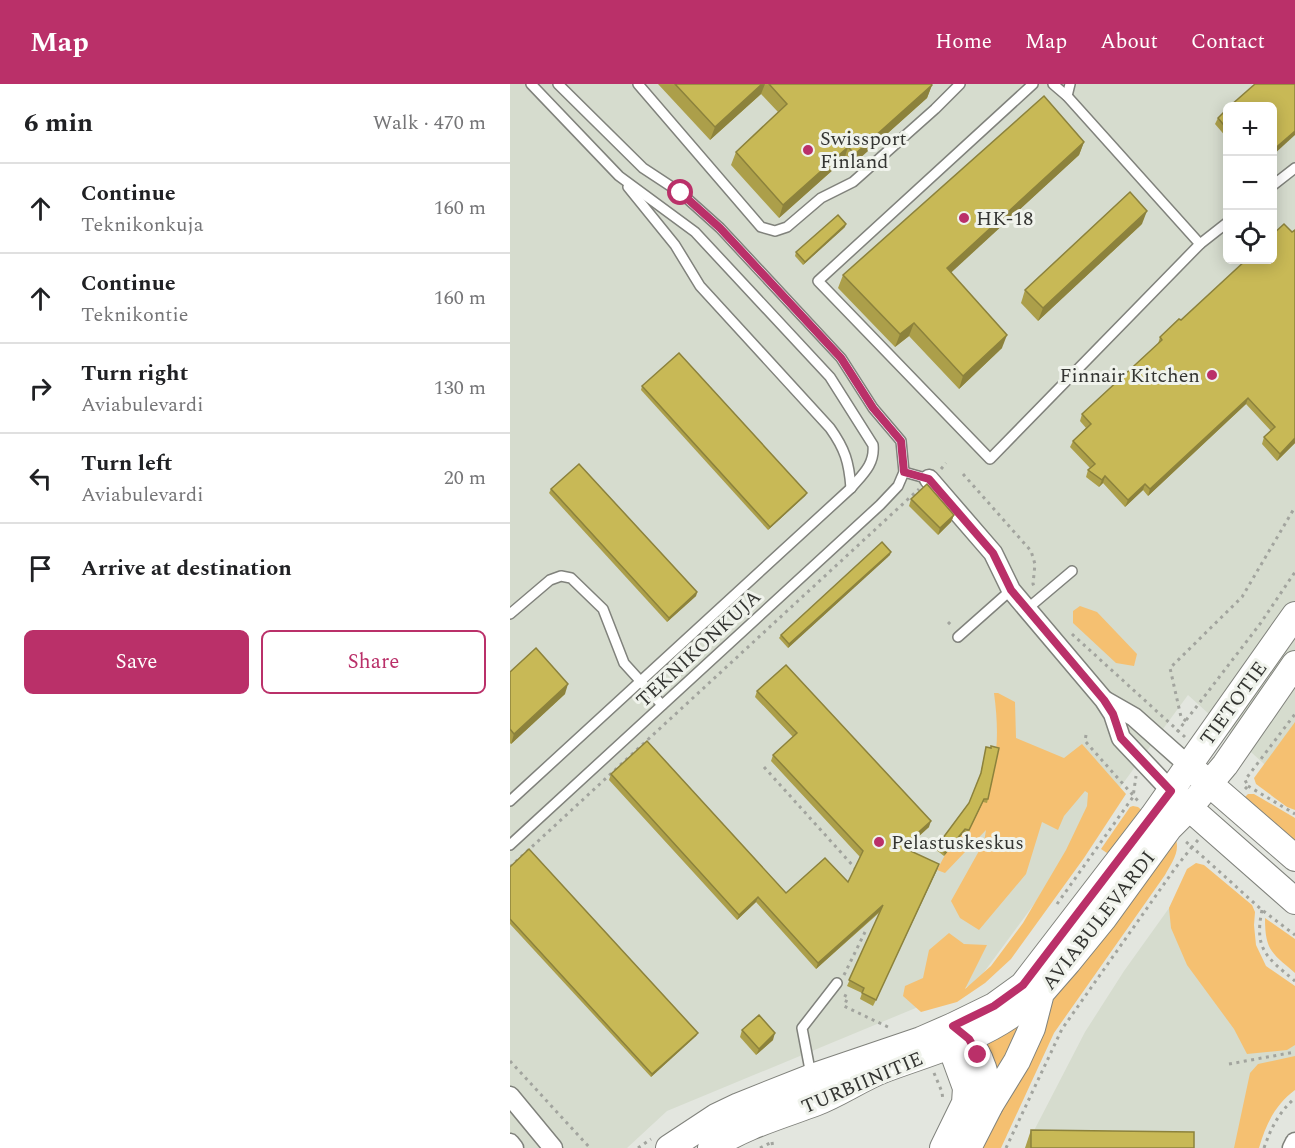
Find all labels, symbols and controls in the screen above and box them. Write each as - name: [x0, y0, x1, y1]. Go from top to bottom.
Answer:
- text: Map: [30, 21, 89, 64]
- text: Home: [935, 26, 992, 58]
- text: Map: [1025, 26, 1067, 58]
- text: About: [1100, 26, 1158, 58]
- text: Contact: [1191, 26, 1265, 58]
- map controls: [1223, 102, 1277, 264]
- button: +: [1223, 102, 1277, 156]
- text: 6 min: [24, 103, 93, 143]
- text: Walk · 470 m: [373, 108, 486, 138]
- place label: Swissport Finland: [820, 124, 907, 177]
- marker: Swissport Finland: [801, 143, 815, 157]
- button: −: [1223, 156, 1277, 210]
- text: Continue: [81, 177, 176, 210]
- route start: [667, 179, 693, 205]
- icon: ahead: [24, 192, 57, 225]
- text: 160 m: [434, 193, 486, 223]
- place label: HK-18: [976, 204, 1033, 234]
- text: Teknikonkuja: [81, 210, 204, 240]
- button: locate: [1223, 210, 1277, 264]
- marker: HK-18: [957, 211, 971, 225]
- text: Continue: [81, 267, 176, 300]
- icon: ahead: [24, 282, 57, 315]
- text: 160 m: [434, 283, 486, 313]
- text: Teknikontie: [81, 300, 188, 330]
- text: Turn right: [81, 357, 188, 390]
- place label: Finnair Kitchen: [1059, 361, 1200, 391]
- marker: Finnair Kitchen: [1205, 368, 1219, 382]
- icon: right: [24, 372, 57, 405]
- text: 130 m: [434, 373, 486, 403]
- text: Aviabulevardi: [81, 390, 203, 420]
- text: Turn left: [81, 447, 173, 480]
- icon: left: [24, 462, 57, 495]
- text: 20 m: [444, 463, 486, 493]
- text: Aviabulevardi: [81, 480, 203, 510]
- icon: arrive: [24, 552, 57, 585]
- text: Arrive at destination: [81, 552, 292, 585]
- street label: TEKNIKONKUJA: [629, 583, 768, 715]
- button: Save: [24, 630, 249, 694]
- button: Share: [261, 630, 486, 694]
- street label: TIETOTIE: [1193, 655, 1275, 752]
- place label: Pelastuskeskus: [891, 828, 1024, 858]
- marker: Pelastuskeskus: [872, 835, 886, 849]
- street label: AVIABULEVARDI: [1035, 844, 1163, 997]
- route end: [964, 1041, 990, 1067]
- street label: TURBIINITIE: [797, 1044, 928, 1122]

